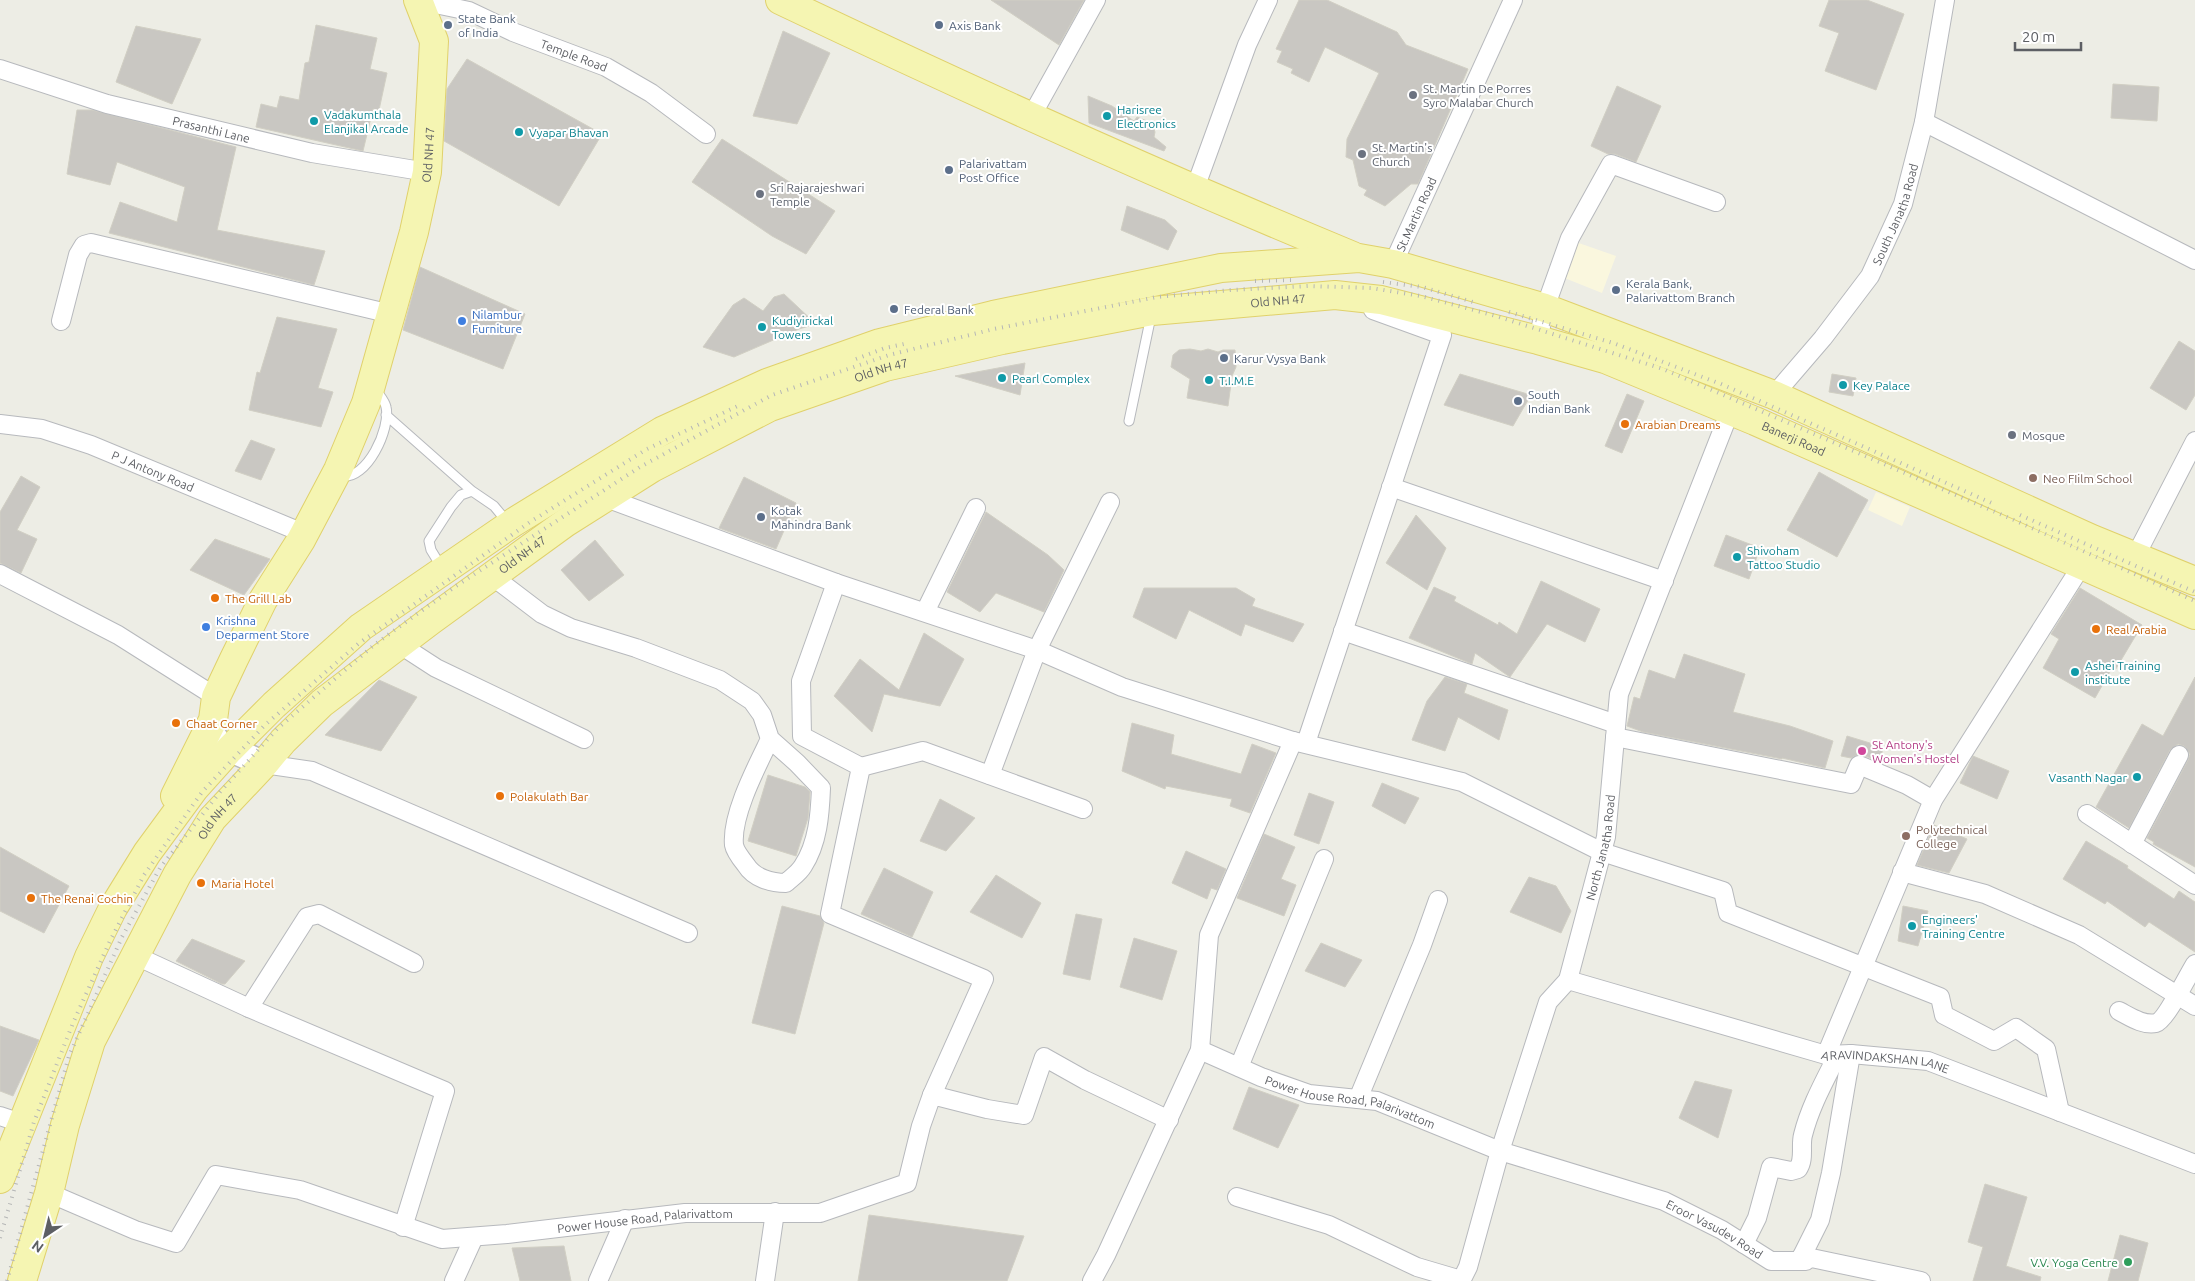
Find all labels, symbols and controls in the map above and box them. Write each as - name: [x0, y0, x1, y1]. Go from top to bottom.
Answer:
- place label: State Bank of India: [458, 12, 516, 39]
- marker: State Bank of India: [442, 19, 454, 31]
- marker: Axis Bank: [933, 19, 945, 31]
- place label: Axis Bank: [949, 19, 1001, 32]
- scale bar: [2015, 20, 2081, 52]
- text: 20 m: [2022, 28, 2055, 45]
- street label: Temple Road: [539, 37, 609, 73]
- place label: St. Martin De Porres Syro Malabar Church: [1423, 82, 1534, 109]
- marker: St. Martin De Porres Syro Malabar Church: [1407, 89, 1419, 101]
- place label: Harisree Electronics: [1117, 103, 1176, 130]
- place label: Vadakumthala Elanjikal Arcade: [324, 108, 409, 135]
- marker: Harisree Electronics: [1101, 110, 1113, 122]
- street label: Prasanthi Lane: [171, 113, 251, 144]
- marker: Vadakumthala Elanjikal Arcade: [308, 115, 320, 127]
- marker: Vyapar Bhavan: [513, 126, 525, 138]
- place label: Vyapar Bhavan: [529, 126, 609, 139]
- street label: Old NH 47: [418, 127, 436, 184]
- place label: St. Martin's Church: [1372, 141, 1432, 168]
- marker: St. Martin's Church: [1356, 148, 1368, 160]
- place label: Palarivattam Post Office: [959, 157, 1027, 184]
- street label: South Janatha Road: [1870, 162, 1920, 267]
- marker: Palarivattam Post Office: [943, 164, 955, 176]
- street label: St.Martin Road: [1393, 175, 1438, 253]
- place label: Sri Rajarajeshwari Temple: [770, 181, 865, 208]
- marker: Sri Rajarajeshwari Temple: [754, 188, 766, 200]
- place label: Kerala Bank, Palarivattom Branch: [1626, 277, 1735, 304]
- marker: Kerala Bank, Palarivattom Branch: [1610, 284, 1622, 296]
- street label: Old NH 47: [1250, 291, 1306, 309]
- marker: Federal Bank: [888, 303, 900, 315]
- place label: Federal Bank: [904, 303, 974, 316]
- place label: Nilambur Furniture: [472, 308, 522, 335]
- place label: Kudiyirickal Towers: [772, 314, 833, 341]
- marker: Nilambur Furniture: [456, 315, 468, 327]
- marker: Kudiyirickal Towers: [756, 321, 768, 333]
- marker: Karur Vysya Bank: [1218, 352, 1230, 364]
- place label: Karur Vysya Bank: [1234, 352, 1326, 365]
- street label: Old NH 47: [852, 355, 909, 384]
- marker: Pearl Complex: [996, 372, 1008, 384]
- place label: Pearl Complex: [1012, 372, 1090, 385]
- marker: T.I.M.E: [1203, 374, 1215, 386]
- place label: T.I.M.E: [1219, 374, 1254, 387]
- marker: Key Palace: [1837, 379, 1849, 391]
- place label: Key Palace: [1853, 379, 1910, 392]
- place label: South Indian Bank: [1528, 388, 1590, 415]
- marker: South Indian Bank: [1512, 395, 1524, 407]
- marker: Arabian Dreams: [1619, 418, 1631, 430]
- place label: Arabian Dreams: [1635, 418, 1721, 431]
- street label: Banerji Road: [1760, 418, 1828, 458]
- marker: Mosque: [2006, 429, 2018, 441]
- place label: Mosque: [2022, 429, 2065, 442]
- street label: P J Antony Road: [110, 448, 196, 494]
- marker: Neo FIilm School: [2027, 472, 2039, 484]
- place label: Neo FIilm School: [2043, 472, 2132, 485]
- place label: Kotak Mahindra Bank: [771, 504, 851, 531]
- marker: Kotak Mahindra Bank: [755, 511, 767, 523]
- street label: Old NH 47: [496, 533, 548, 576]
- place label: Shivoham Tattoo Studio: [1747, 544, 1820, 571]
- marker: Shivoham Tattoo Studio: [1731, 551, 1743, 563]
- marker: The Grill Lab: [209, 592, 221, 604]
- place label: The Grill Lab: [225, 592, 292, 605]
- place label: Krishna Deparment Store: [216, 614, 309, 641]
- marker: Krishna Deparment Store: [200, 621, 212, 633]
- marker: Real Arabia: [2090, 623, 2102, 635]
- place label: Real Arabia: [2106, 623, 2167, 636]
- place label: Ashei Training institute: [2085, 659, 2161, 686]
- marker: Ashei Training institute: [2069, 666, 2081, 678]
- marker: Chaat Corner: [170, 717, 182, 729]
- place label: Chaat Corner: [186, 717, 257, 730]
- place label: St Antony's Women's Hostel: [1872, 738, 1959, 765]
- marker: St Antony's Women's Hostel: [1856, 745, 1868, 757]
- place label: Vasanth Nagar: [2049, 771, 2127, 784]
- marker: Vasanth Nagar: [2131, 771, 2143, 783]
- marker: Polakulath Bar: [494, 790, 506, 802]
- place label: Polakulath Bar: [510, 790, 589, 803]
- street label: Old NH 47: [195, 791, 239, 842]
- street label: North Janatha Road: [1583, 794, 1616, 902]
- place label: Polytechnical College: [1916, 823, 1987, 850]
- marker: Polytechnical College: [1900, 830, 1912, 842]
- marker: Maria Hotel: [195, 877, 207, 889]
- place label: Maria Hotel: [211, 877, 274, 890]
- marker: The Renai Cochin: [25, 892, 37, 904]
- place label: The Renai Cochin: [41, 892, 133, 905]
- place label: Engineers' Training Centre: [1922, 913, 2005, 940]
- marker: Engineers' Training Centre: [1906, 920, 1918, 932]
- street label: ARAVINDAKSHAN LANE: [1820, 1047, 1952, 1075]
- street label: Power House Road, Palarivattom: [1264, 1073, 1437, 1130]
- street label: Eroor Vasudev Road: [1664, 1197, 1765, 1261]
- street label: Power House Road, Palarivattom: [556, 1206, 733, 1235]
- north arrow: [20, 1211, 70, 1261]
- text: N: [29, 1237, 46, 1256]
- place label: V.V. Yoga Centre: [2031, 1256, 2118, 1269]
- marker: V.V. Yoga Centre: [2122, 1256, 2134, 1268]

